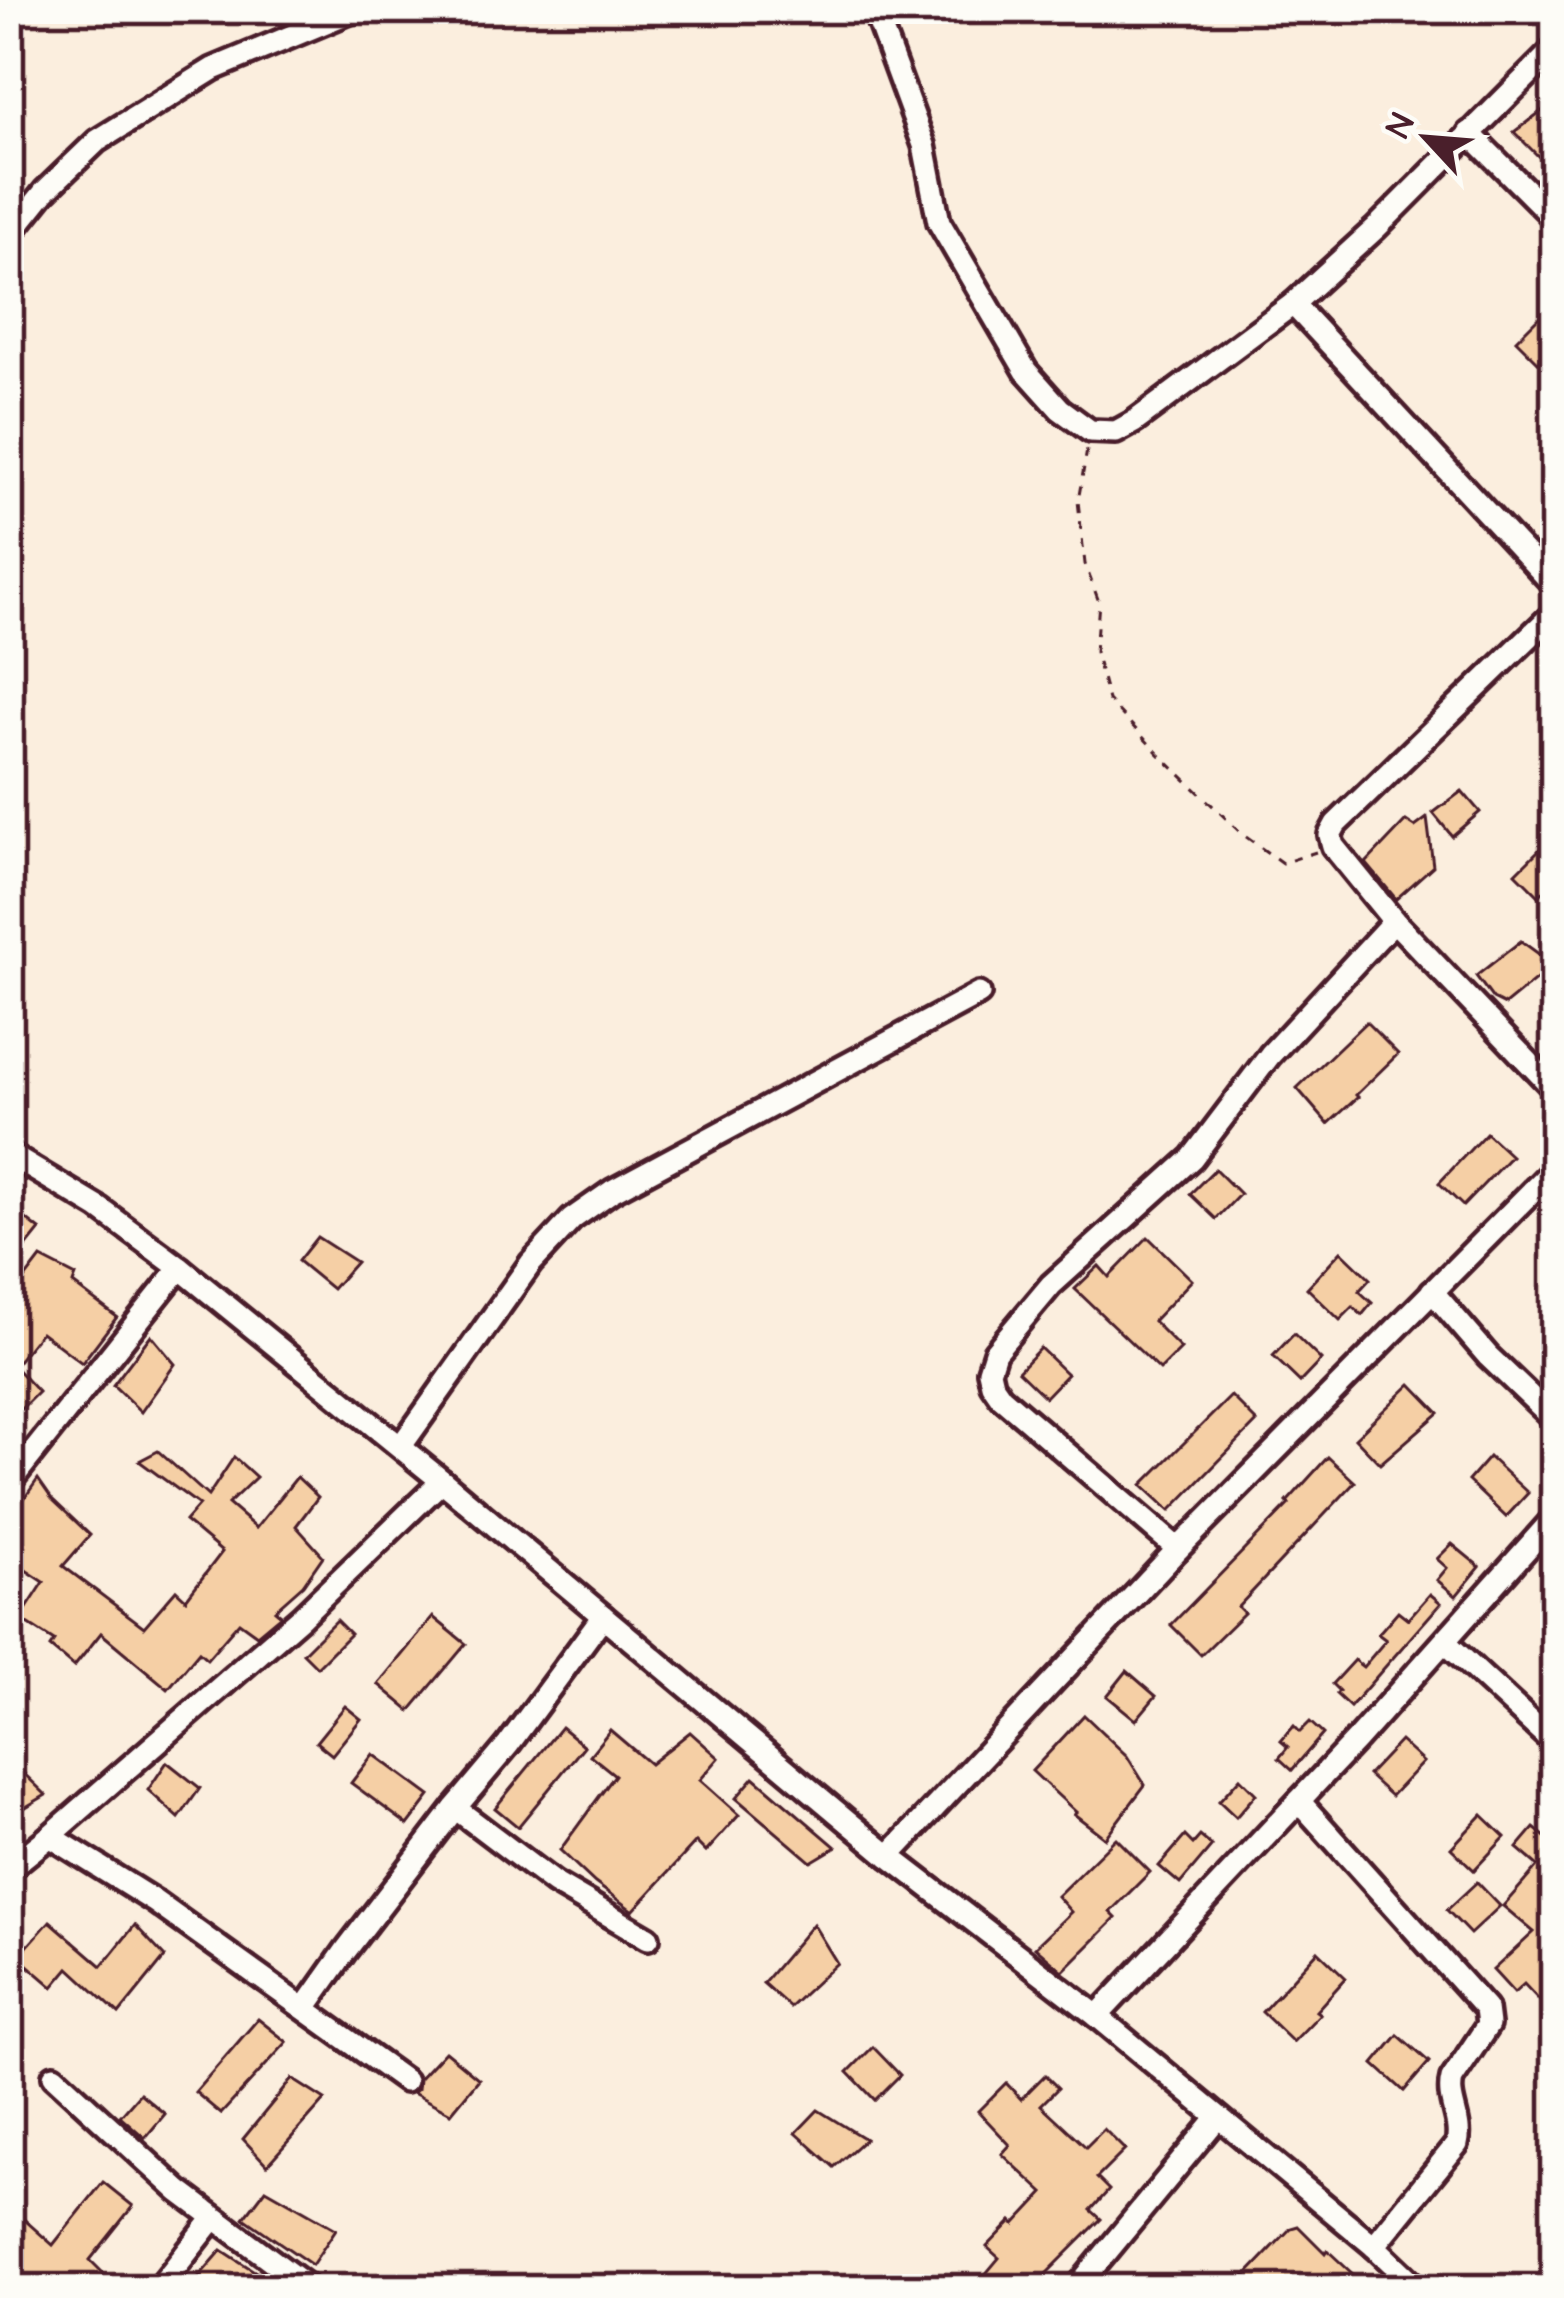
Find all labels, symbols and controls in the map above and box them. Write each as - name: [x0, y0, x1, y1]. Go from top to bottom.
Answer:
- north arrow: [1366, 78, 1486, 198]
- text: N: [1376, 106, 1426, 145]

